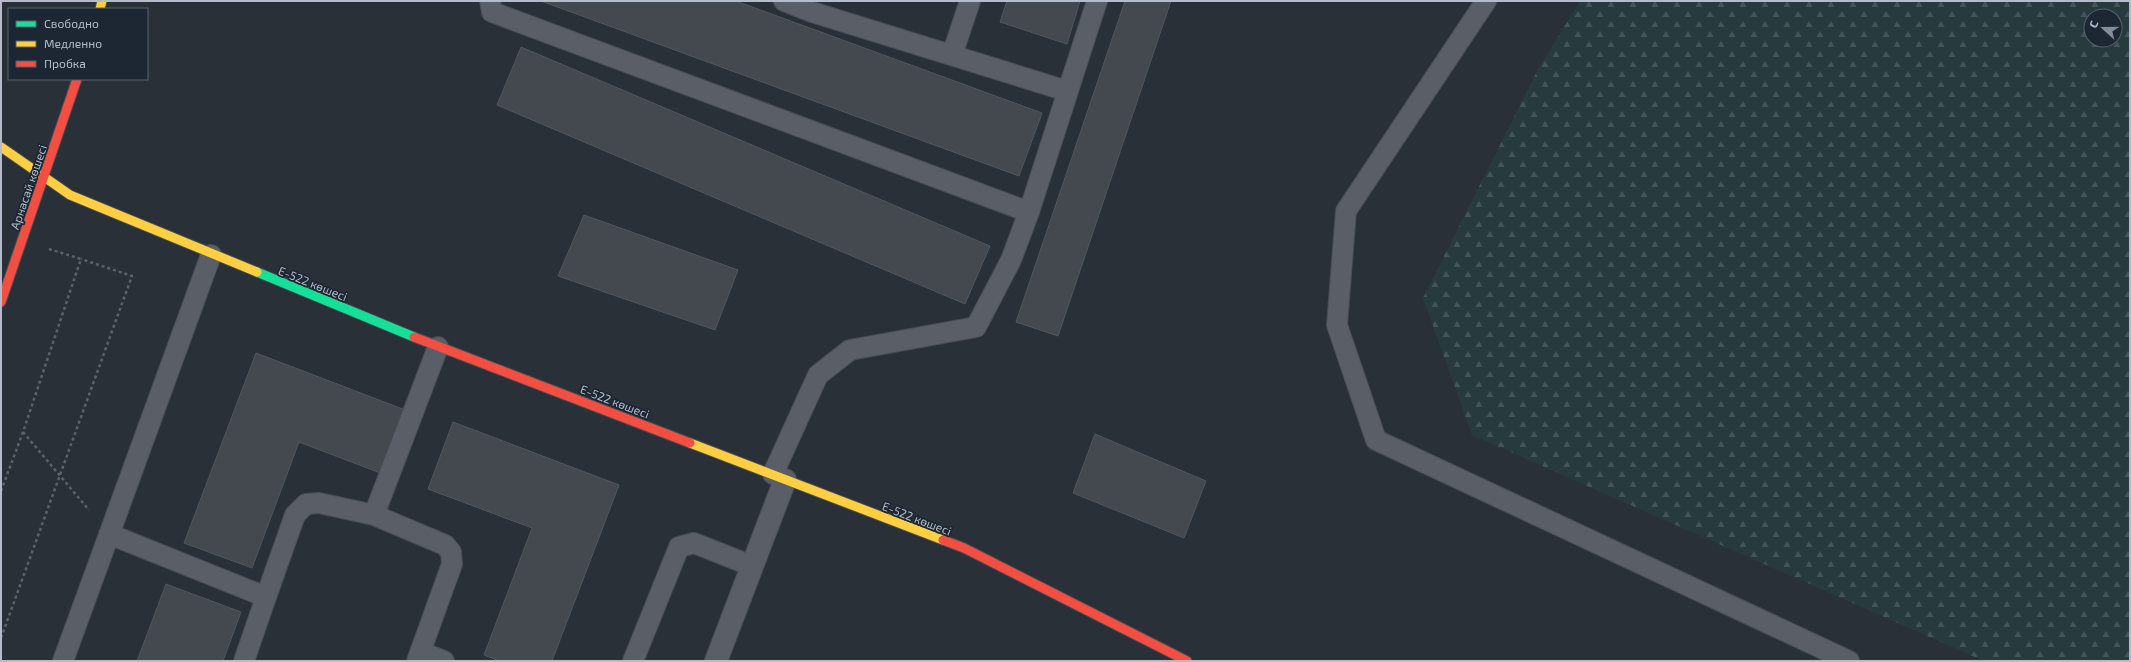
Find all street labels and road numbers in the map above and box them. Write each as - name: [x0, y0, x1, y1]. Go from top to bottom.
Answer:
- street label: Арнасай көшесі: [7, 143, 49, 231]
- street label: Е-522 көшесі: [277, 263, 349, 303]
- street label: Е-522 көшесі: [578, 381, 652, 421]
- street label: Е-522 көшесі: [880, 498, 954, 538]

